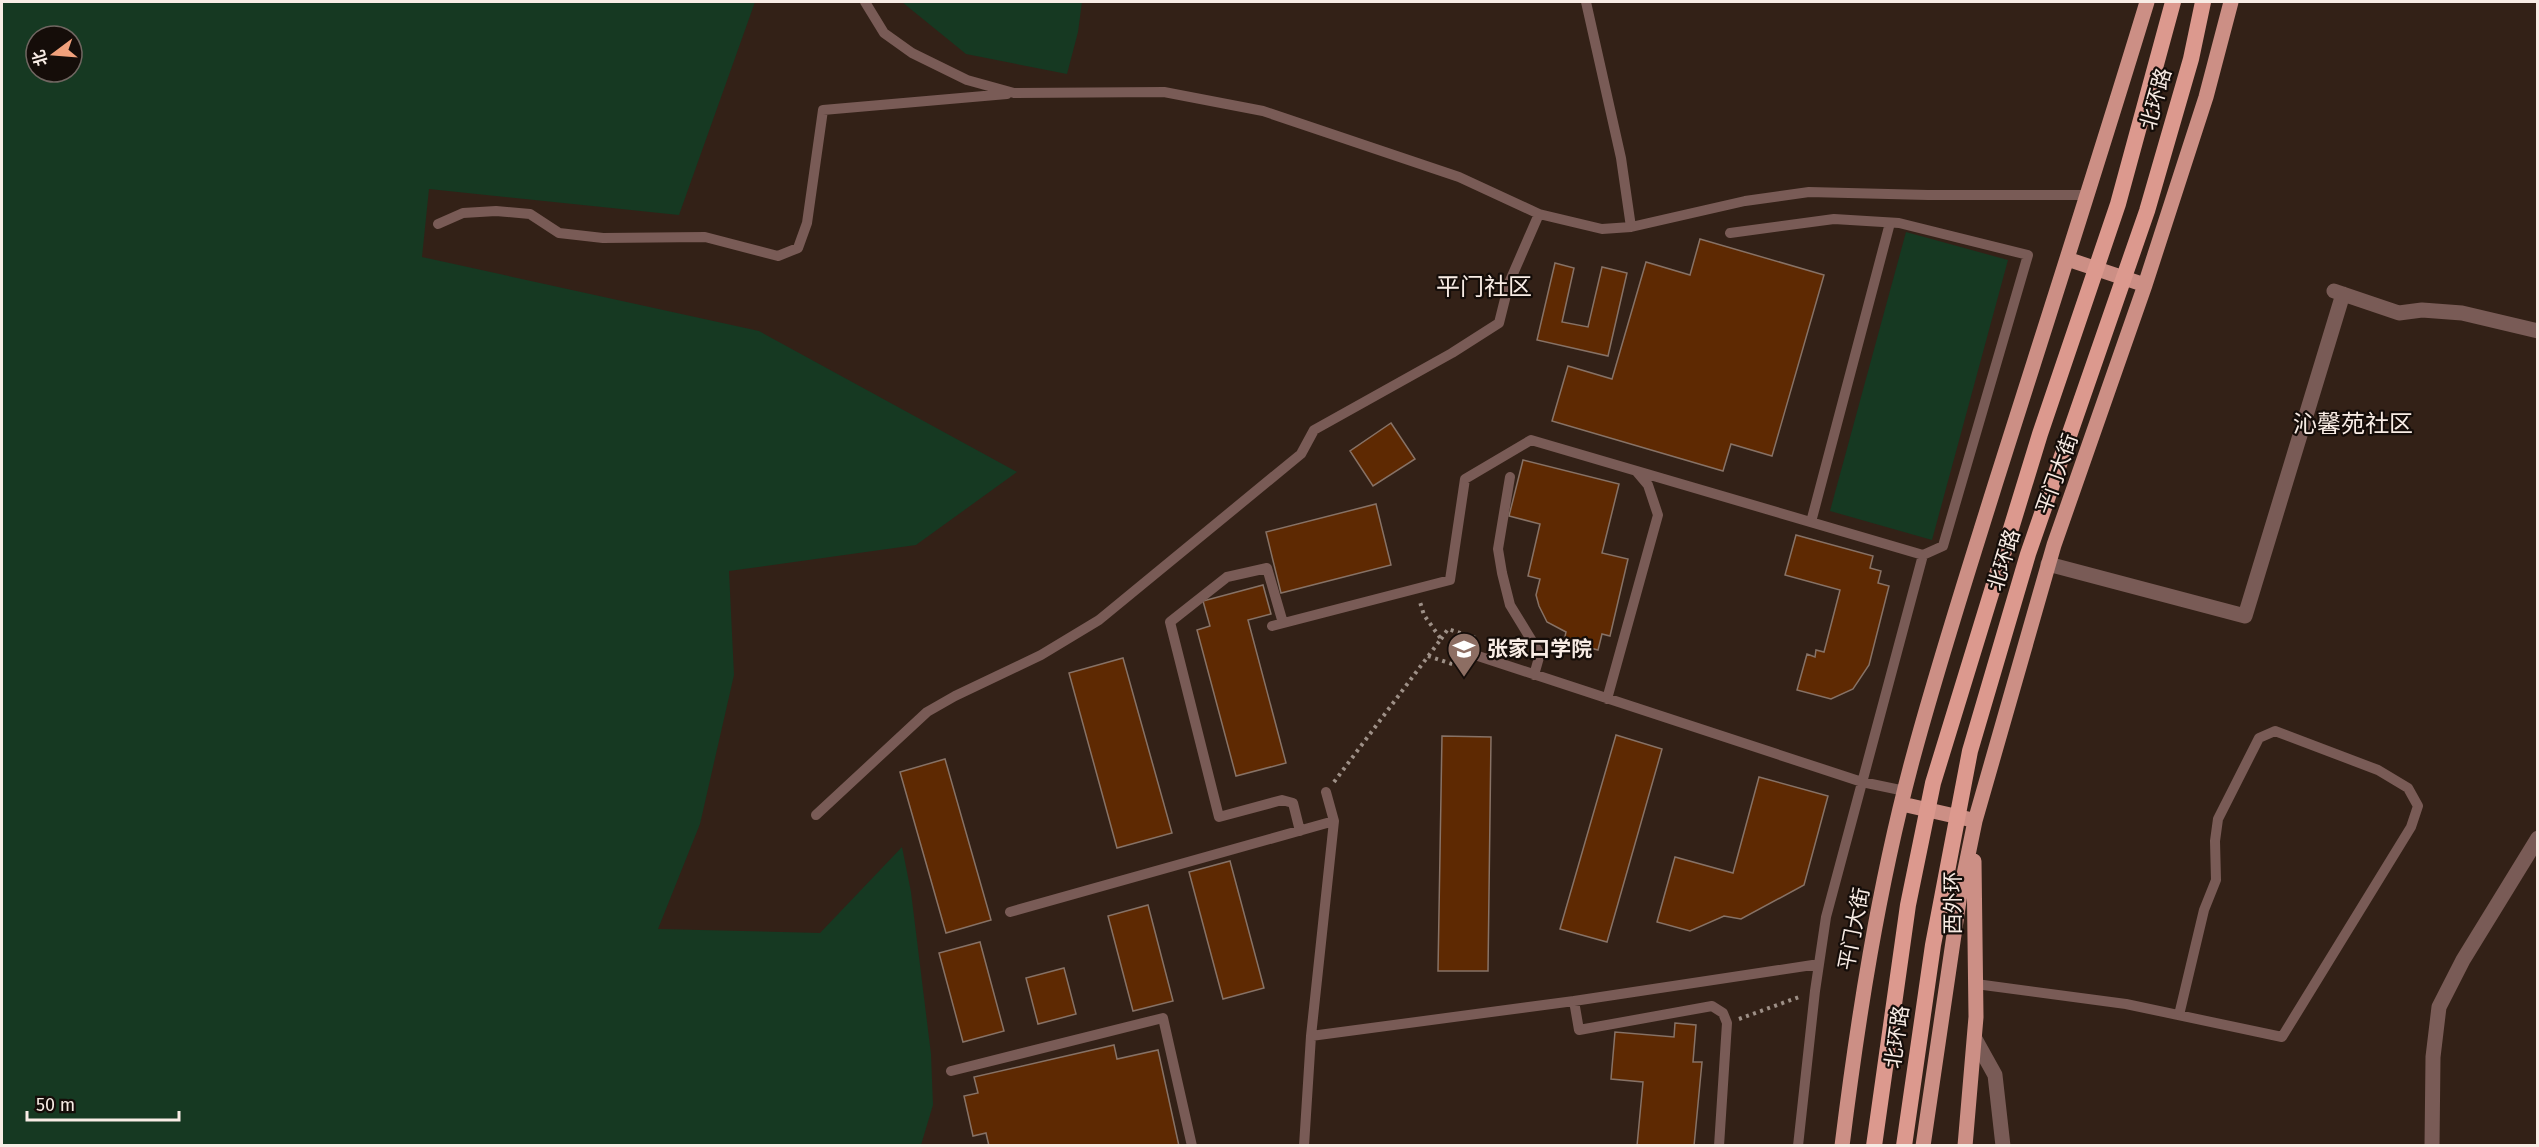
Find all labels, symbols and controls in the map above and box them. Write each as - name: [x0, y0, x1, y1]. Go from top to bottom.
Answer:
- north arrow: [24, 24, 84, 84]
- text: 北: [29, 48, 51, 68]
- street label: 北环路: [2135, 65, 2177, 133]
- district label: 平门社区: [1436, 273, 1532, 301]
- district label: 沁馨苑社区: [2293, 410, 2413, 438]
- street label: 平门大街: [2030, 430, 2084, 518]
- street label: 北环路: [1982, 526, 2026, 594]
- school or university icon: 张家口学院: [1446, 631, 1482, 678]
- place label: 张家口学院: [1487, 636, 1592, 662]
- street label: 西外环: [1940, 872, 1966, 935]
- street label: 平门大街: [1833, 885, 1875, 973]
- street label: 北环路: [1880, 1004, 1914, 1070]
- scale bar: [27, 1084, 178, 1122]
- text: 50 m: [36, 1094, 75, 1116]

